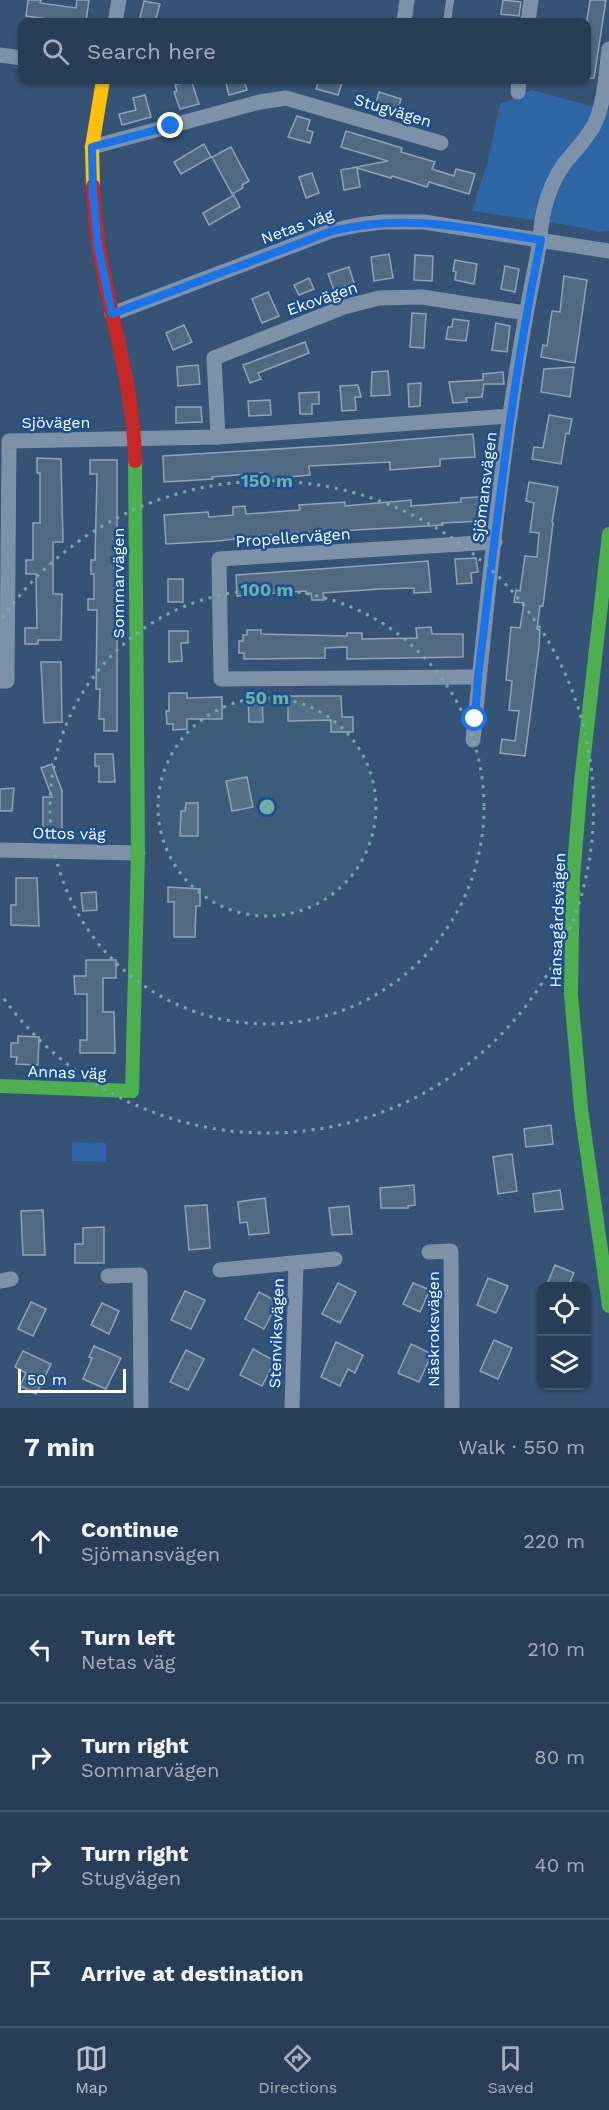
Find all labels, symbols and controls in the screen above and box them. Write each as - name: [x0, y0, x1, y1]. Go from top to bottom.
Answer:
- search box: [18, 18, 591, 84]
- icon: search: [39, 35, 72, 68]
- text: Search here: [87, 39, 216, 64]
- street label: Stugvägen: [352, 90, 434, 131]
- route end: [157, 112, 183, 138]
- street label: Netas väg: [258, 204, 336, 248]
- street label: Ekovägen: [284, 278, 360, 319]
- street label: Sjövägen: [22, 413, 90, 432]
- street label: Sjömansvägen: [468, 431, 501, 543]
- text: 150 m: [241, 470, 293, 491]
- street label: Propellervägen: [235, 524, 351, 551]
- street label: Sommarvägen: [109, 528, 128, 638]
- text: 100 m: [240, 579, 294, 600]
- text: 50 m: [245, 687, 289, 708]
- route start: [461, 705, 487, 731]
- centre of rings: [257, 797, 277, 817]
- street label: Ottos väg: [32, 823, 106, 844]
- street label: Hansagårdsvägen: [546, 852, 569, 988]
- street label: Annas väg: [27, 1062, 107, 1083]
- street label: Näskroksvägen: [424, 1271, 443, 1387]
- street label: Stenviksvägen: [265, 1278, 288, 1389]
- map controls: [537, 1282, 591, 1390]
- button: locate: [537, 1282, 591, 1336]
- button: layers: [537, 1336, 591, 1390]
- scale bar: [18, 1366, 126, 1394]
- text: 50 m: [27, 1370, 67, 1389]
- text: 7 min: [24, 1432, 95, 1462]
- text: Walk · 550 m: [458, 1435, 585, 1459]
- text: Continue: [81, 1517, 179, 1542]
- icon: ahead: [24, 1525, 57, 1558]
- text: 220 m: [523, 1529, 585, 1553]
- text: Sjömansvägen: [81, 1542, 220, 1566]
- text: Turn left: [81, 1625, 175, 1650]
- icon: left: [24, 1633, 57, 1666]
- text: 210 m: [527, 1637, 585, 1661]
- text: Netas väg: [81, 1650, 175, 1674]
- text: Turn right: [81, 1733, 188, 1758]
- icon: right: [24, 1741, 57, 1774]
- text: 80 m: [534, 1745, 585, 1769]
- text: Sommarvägen: [81, 1758, 219, 1782]
- text: Turn right: [81, 1841, 188, 1866]
- icon: right: [24, 1849, 57, 1882]
- text: 40 m: [534, 1853, 585, 1877]
- text: Stugvägen: [81, 1866, 181, 1890]
- icon: arrive: [24, 1957, 57, 1990]
- text: Arrive at destination: [81, 1961, 304, 1986]
- tab: Map: [75, 2042, 108, 2097]
- tab: Directions: [258, 2042, 337, 2097]
- tab: Saved: [487, 2042, 534, 2097]

